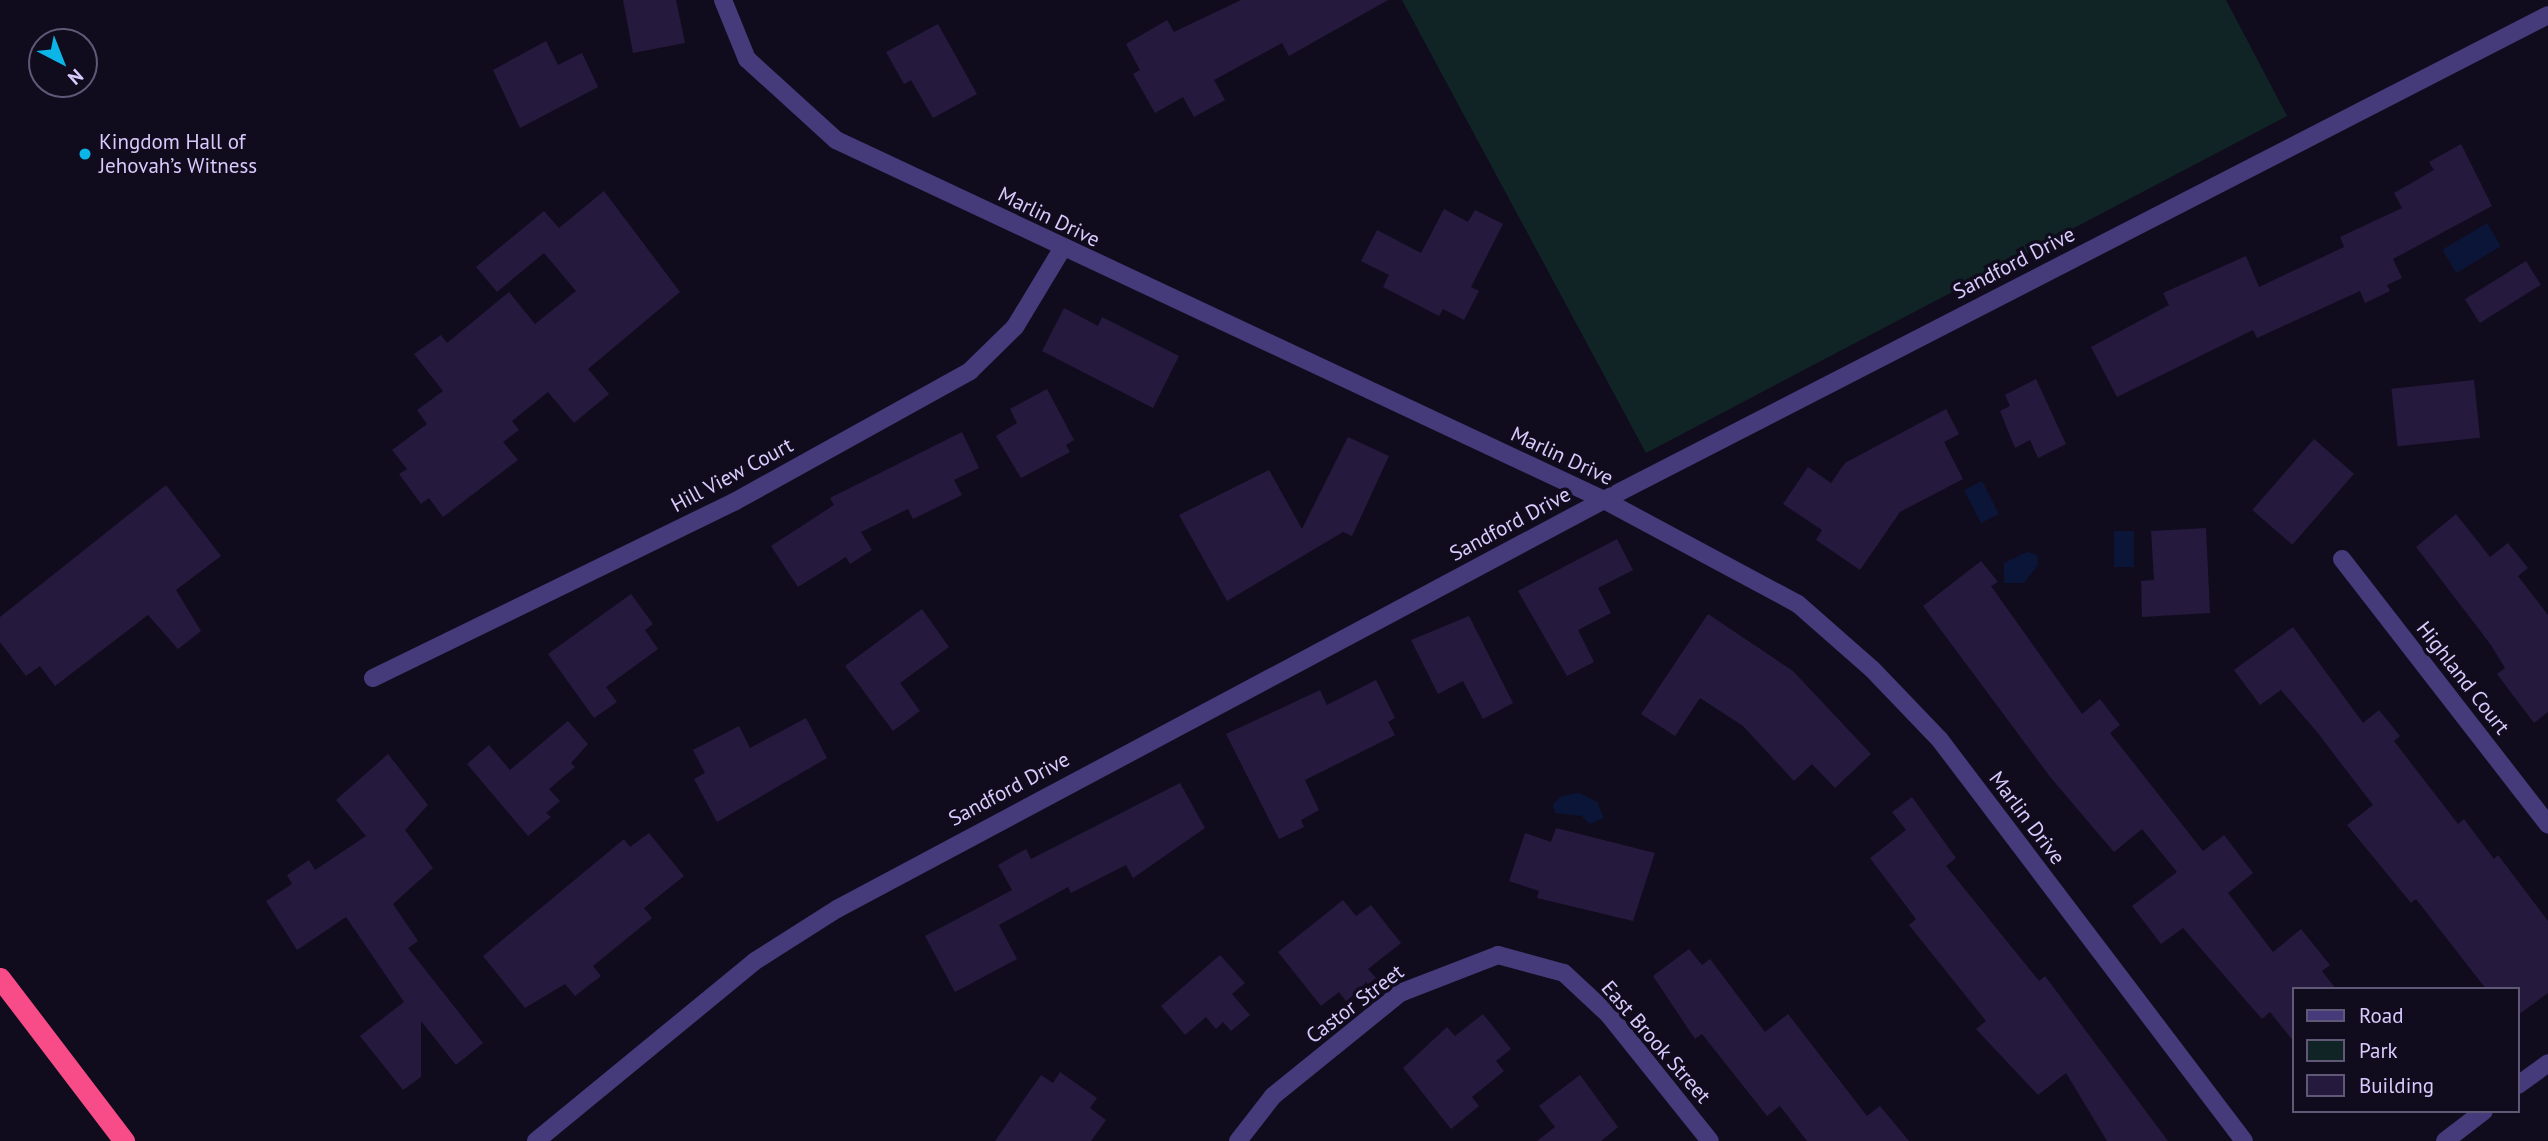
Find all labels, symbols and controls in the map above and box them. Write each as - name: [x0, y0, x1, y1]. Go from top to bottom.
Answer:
- north arrow: [28, 28, 98, 98]
- text: N: [63, 64, 88, 90]
- place label: Kingdom Hall of Jehovah’s Witness: [99, 129, 257, 179]
- marker: Kingdom Hall of Jehovah’s Witness: [77, 146, 93, 162]
- street label: Marlin Drive: [994, 182, 1104, 252]
- street label: Sandford Drive: [1949, 222, 2079, 304]
- street label: Marlin Drive: [1507, 421, 1617, 491]
- street label: Hill View Court: [666, 432, 798, 518]
- street label: Sandford Drive: [1445, 482, 1575, 566]
- street label: Highland Court: [2411, 617, 2515, 739]
- street label: Sandford Drive: [944, 747, 1074, 831]
- street label: Marlin Drive: [1984, 766, 2070, 870]
- street label: Castor Street: [1301, 959, 1409, 1049]
- street label: East Brook Street: [1596, 975, 1716, 1109]
- legend: [2292, 987, 2520, 1113]
- text: Road: [2359, 1002, 2403, 1029]
- text: Park: [2359, 1037, 2398, 1064]
- text: Building: [2359, 1072, 2434, 1099]

